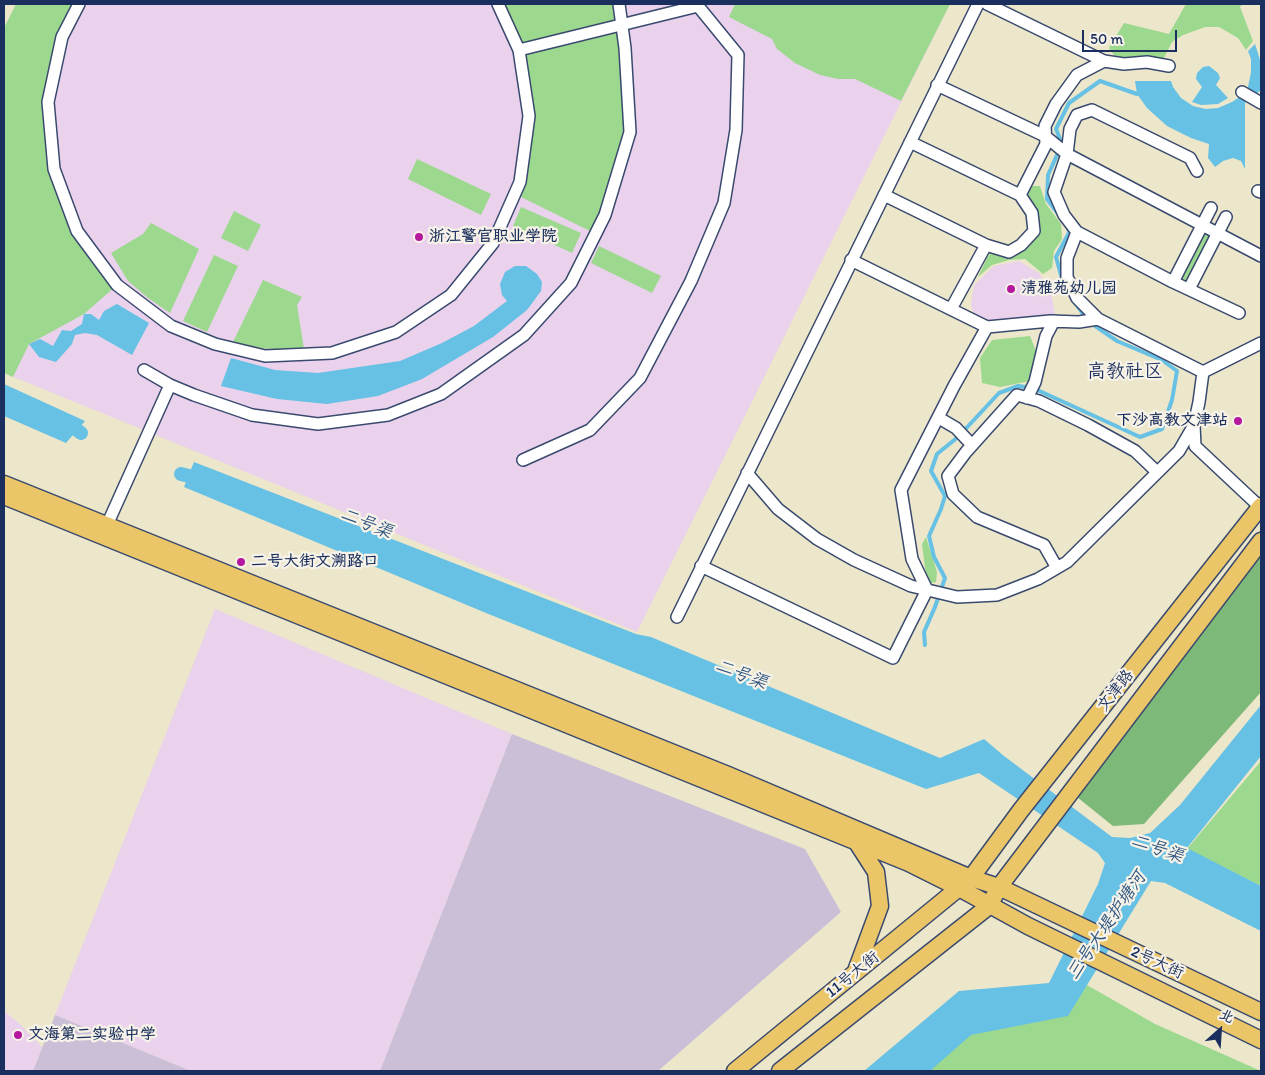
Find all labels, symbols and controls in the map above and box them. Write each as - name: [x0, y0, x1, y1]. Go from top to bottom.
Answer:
- scale bar: [1085, 20, 1180, 52]
- text: 50 m: [1090, 30, 1123, 48]
- place label: 浙江警官职业学院: [429, 227, 557, 247]
- marker: 浙江警官职业学院: [413, 231, 425, 243]
- place label: 清雅苑幼儿园: [1021, 279, 1117, 299]
- marker: 清雅苑幼儿园: [1005, 283, 1017, 295]
- district label: 高教社区: [1087, 361, 1163, 383]
- place label: 下沙高教文津站: [1116, 411, 1228, 431]
- marker: 下沙高教文津站: [1232, 415, 1244, 427]
- water label: 二号渠: [337, 504, 395, 544]
- place label: 二号大街文溯路口: [251, 552, 379, 572]
- marker: 二号大街文溯路口: [235, 556, 247, 568]
- water label: 二号渠: [712, 655, 770, 695]
- street label: 文津路: [1094, 666, 1138, 716]
- water label: 二号渠: [1128, 830, 1186, 868]
- water label: 三号大堤护塘河: [1063, 868, 1151, 984]
- street label: 2号大街: [1127, 942, 1187, 984]
- street label: 11号大街: [823, 948, 883, 1002]
- north arrow: [1195, 1005, 1245, 1055]
- text: 北: [1217, 1005, 1237, 1027]
- place label: 文海第二实验中学: [28, 1025, 156, 1045]
- marker: 文海第二实验中学: [12, 1029, 24, 1041]

